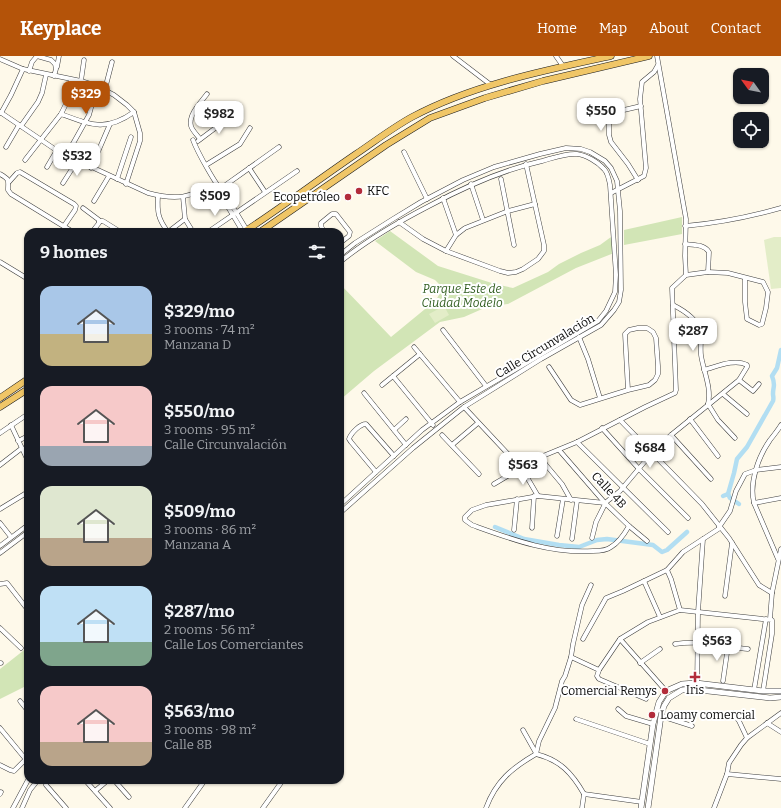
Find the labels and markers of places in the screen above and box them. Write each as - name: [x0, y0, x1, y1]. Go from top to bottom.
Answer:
- pin: $329: [62, 81, 110, 115]
- pin: $550: [577, 98, 625, 132]
- pin: $982: [195, 101, 243, 135]
- pin: $532: [53, 143, 101, 177]
- pin: $509: [191, 183, 239, 217]
- place label: KFC: [367, 184, 390, 198]
- marker: KFC: [354, 186, 364, 196]
- place label: Ecopetróleo: [273, 190, 340, 204]
- marker: Ecopetróleo: [343, 192, 353, 202]
- pin: $287: [669, 318, 717, 352]
- pin: $684: [626, 435, 674, 469]
- pin: $563: [499, 452, 547, 486]
- pin: $563: [693, 628, 741, 662]
- marker: Iris: [690, 672, 700, 682]
- place label: Iris: [686, 683, 705, 697]
- place label: Comercial Remys: [561, 684, 657, 698]
- marker: Comercial Remys: [660, 686, 670, 696]
- place label: Loamy comercial: [660, 708, 756, 722]
- marker: Loamy comercial: [647, 710, 657, 720]

